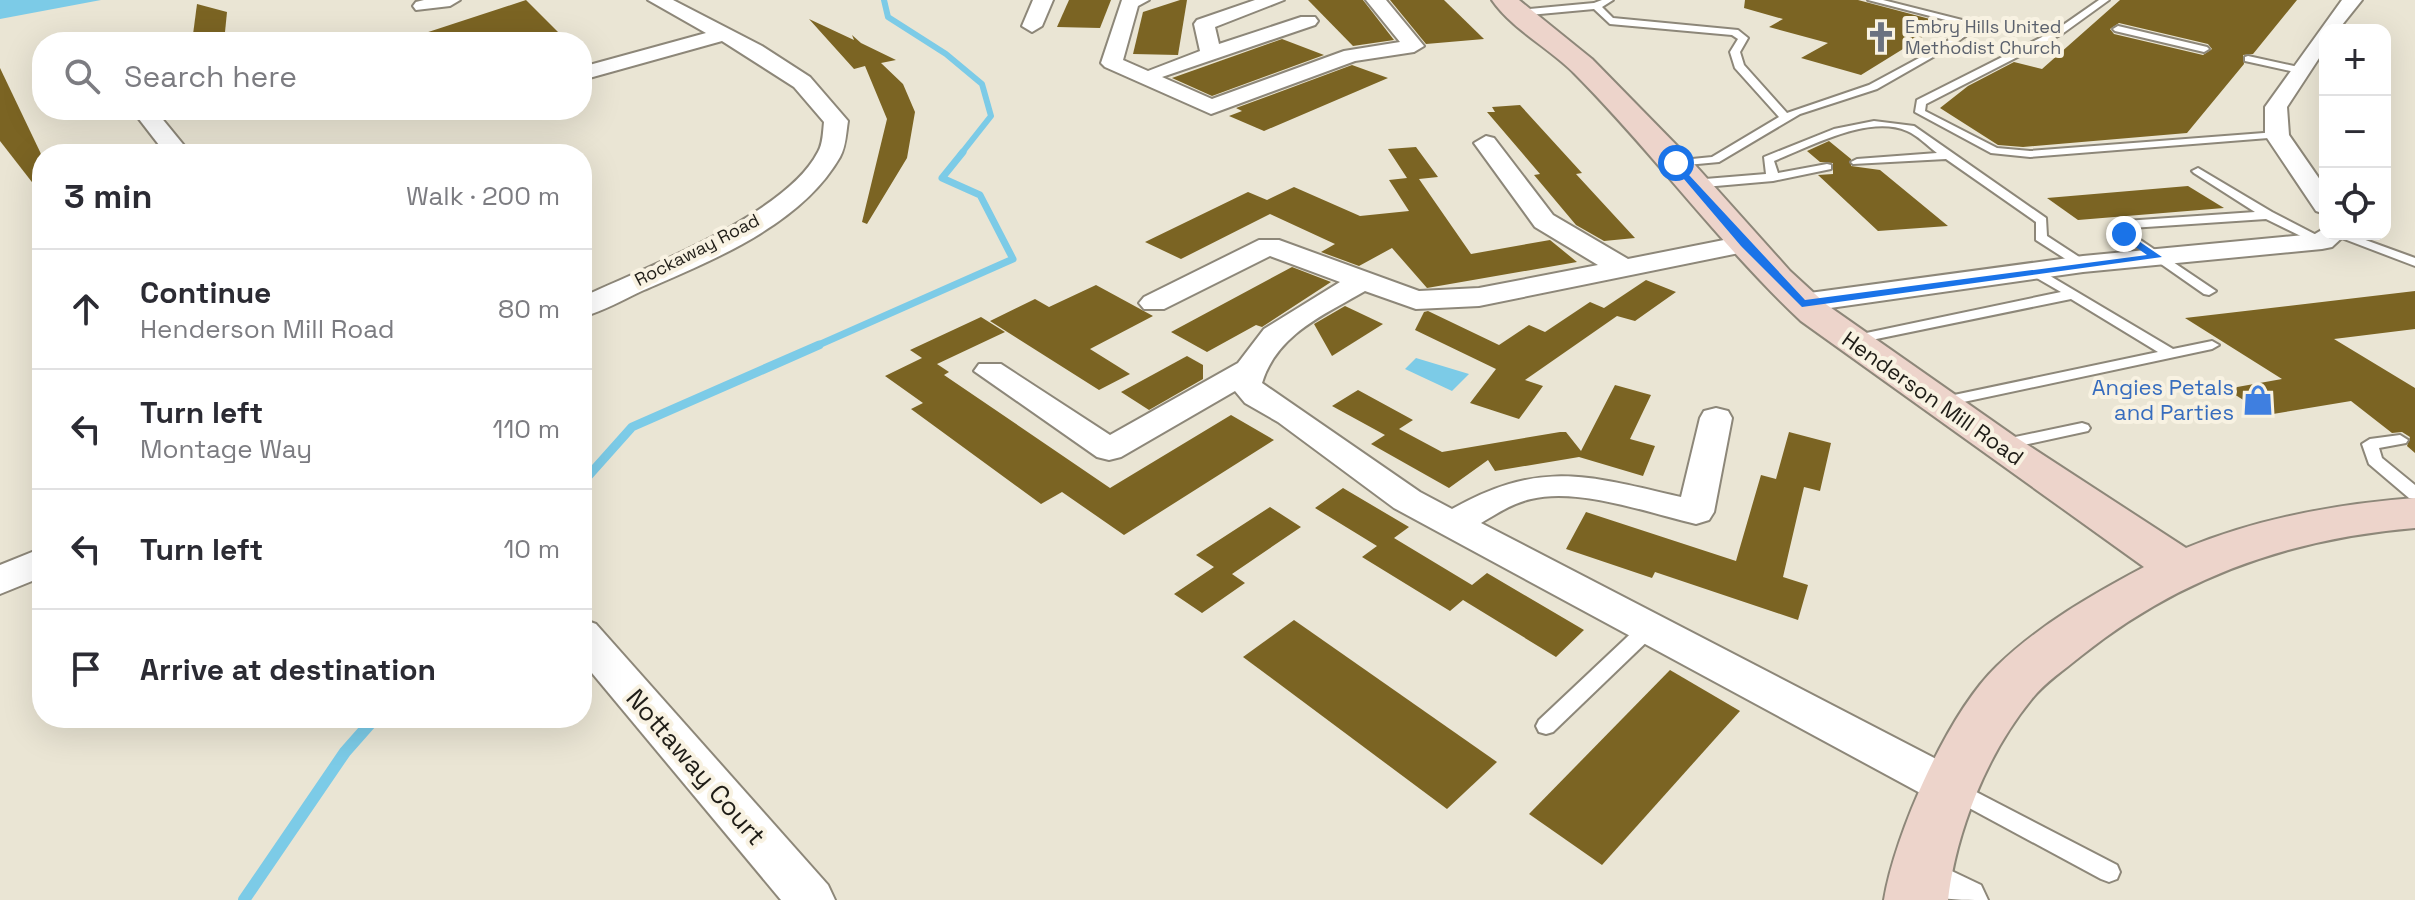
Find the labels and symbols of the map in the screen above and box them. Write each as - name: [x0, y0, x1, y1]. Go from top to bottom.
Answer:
- place label: Embry Hills United Methodist Church: [1905, 15, 2061, 59]
- church icon: Embry Hills United Methodist Church: [1864, 20, 1898, 54]
- route start: [1658, 145, 1694, 181]
- street label: Rockaway Road: [630, 208, 763, 291]
- route end: [2106, 216, 2142, 252]
- street label: Henderson Mill Road: [1837, 325, 2029, 471]
- place label: Angies Petals and Parties: [2092, 373, 2234, 426]
- shop icon: Angies Petals and Parties: [2241, 383, 2275, 417]
- street label: Nottaway Court: [619, 682, 773, 852]

